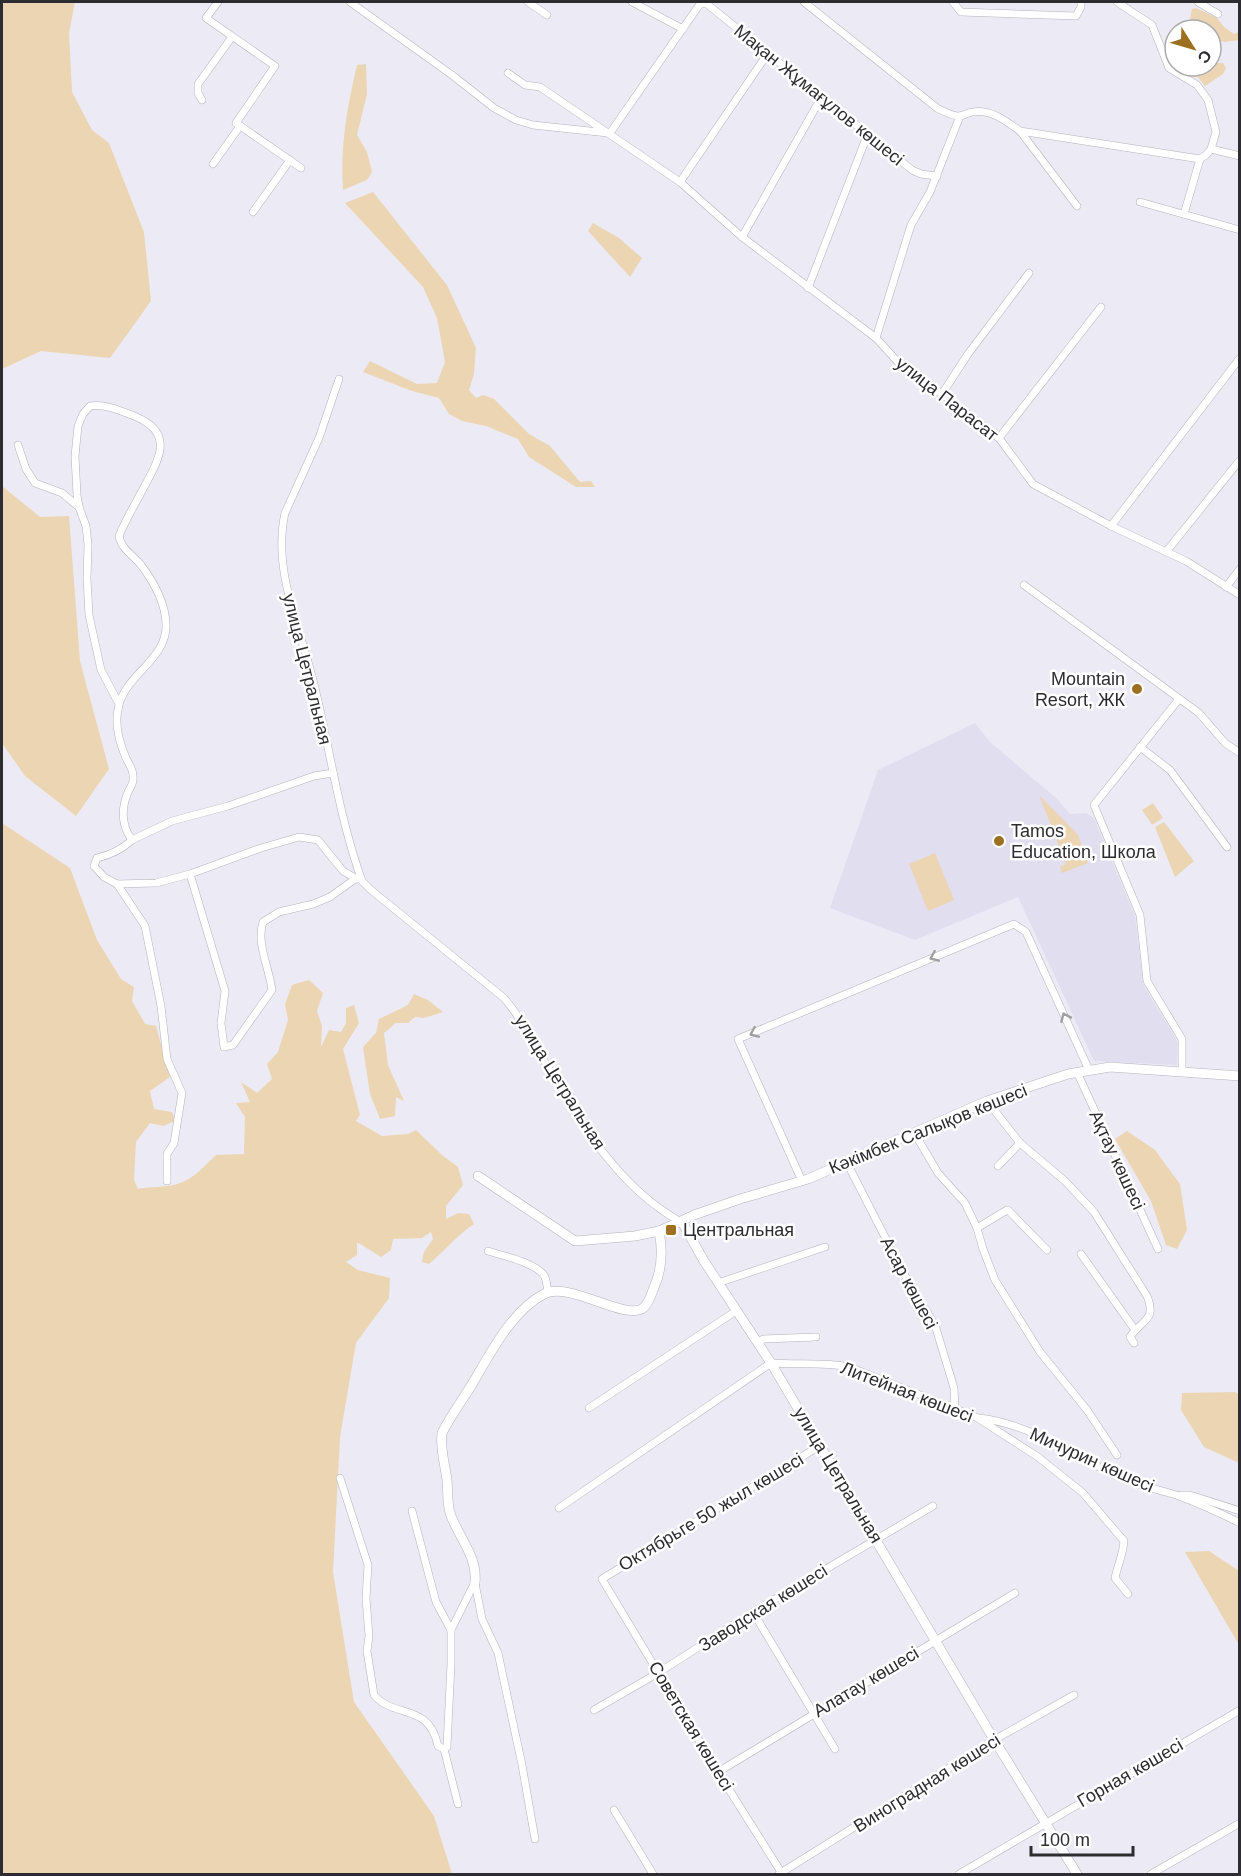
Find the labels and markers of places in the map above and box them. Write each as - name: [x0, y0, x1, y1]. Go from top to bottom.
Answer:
- place label: Mountain Resort, ЖК: [1035, 669, 1126, 710]
- marker: Mountain Resort, ЖК: [1130, 682, 1144, 696]
- place label: Tamos Education, Школа: [1011, 821, 1157, 862]
- marker: Tamos Education, Школа: [992, 834, 1006, 848]
- place label: Центральная: [683, 1220, 794, 1240]
- marker: Центральная: [664, 1223, 678, 1237]

